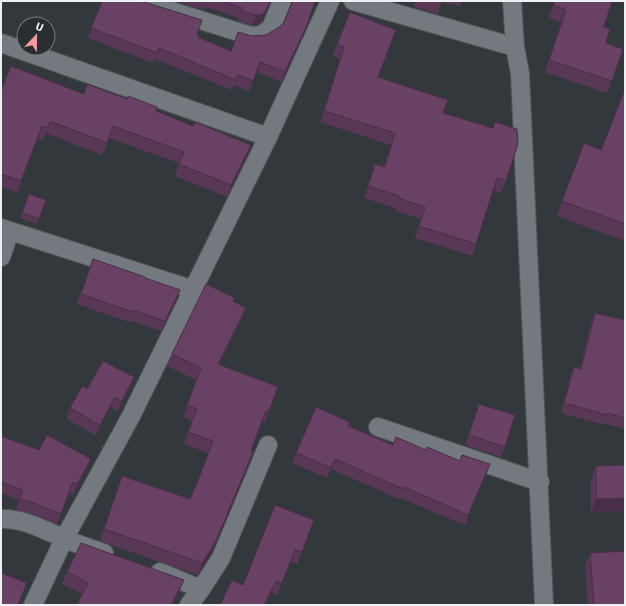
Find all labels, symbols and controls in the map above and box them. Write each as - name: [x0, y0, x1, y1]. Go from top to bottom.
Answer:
- north arrow: [16, 16, 56, 56]
- text: U: [34, 20, 45, 35]

